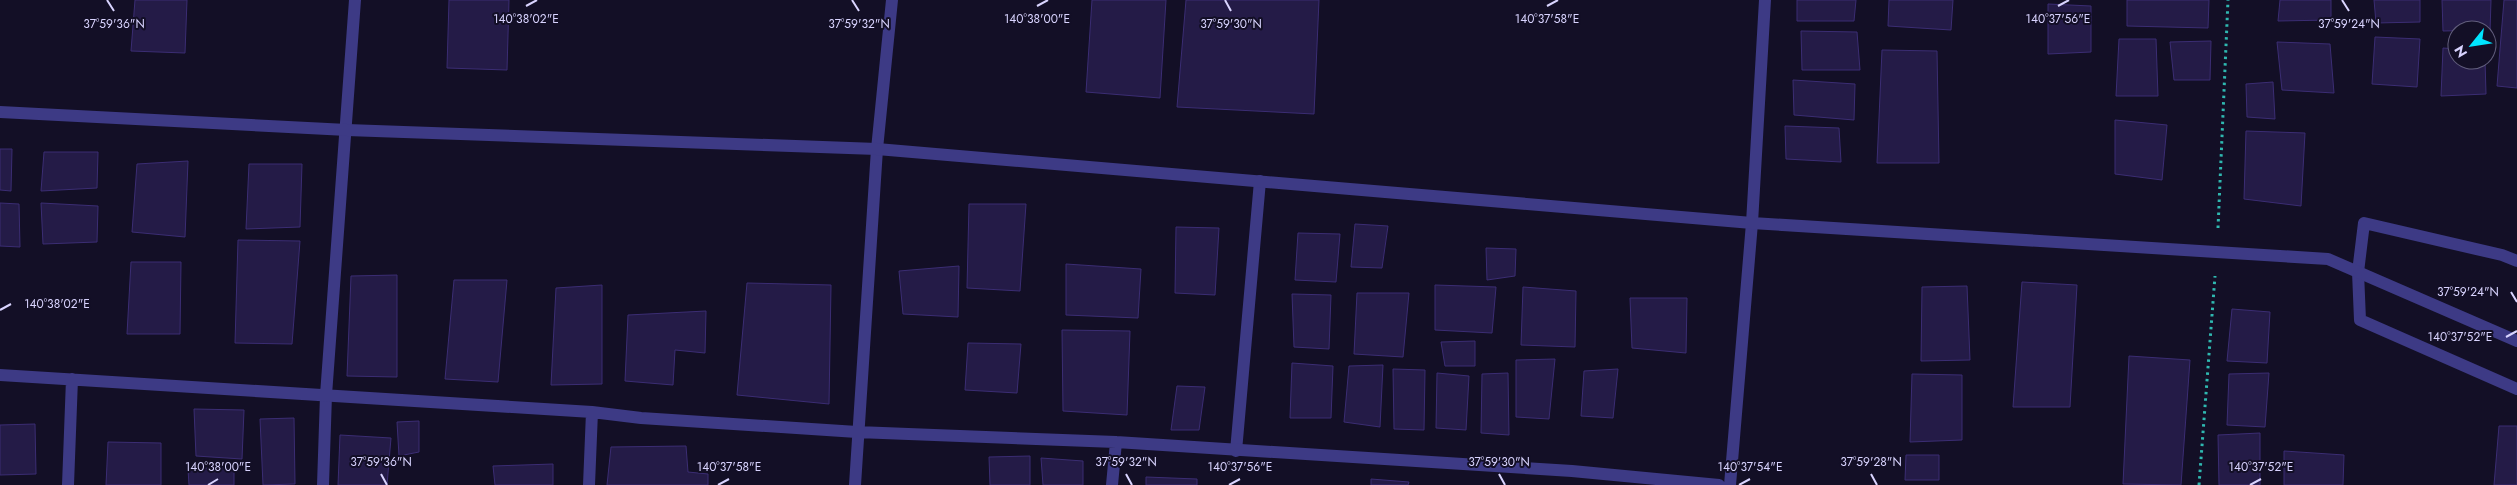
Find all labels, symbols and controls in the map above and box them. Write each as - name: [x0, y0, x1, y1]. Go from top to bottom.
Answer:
- text: 140°38'02"E: [493, 10, 559, 28]
- text: 140°38'00"E: [1004, 10, 1070, 28]
- text: 140°37'58"E: [1515, 10, 1579, 28]
- text: 140°37'56"E: [2026, 10, 2090, 28]
- text: 37°59'36"N: [83, 15, 145, 33]
- text: 37°59'32"N: [828, 15, 890, 33]
- text: 37°59'30"N: [1200, 15, 1262, 33]
- text: 37°59'24"N: [2318, 15, 2380, 33]
- north arrow: [2447, 20, 2497, 70]
- text: N: [2449, 42, 2472, 61]
- text: 37°59'24"N: [2437, 283, 2499, 301]
- text: 140°38'02"E: [24, 295, 90, 313]
- text: 140°37'52"E: [2428, 328, 2492, 346]
- text: 37°59'36"N: [350, 453, 412, 471]
- text: 37°59'32"N: [1095, 453, 1157, 471]
- text: 37°59'30"N: [1468, 453, 1530, 471]
- text: 37°59'28"N: [1840, 453, 1902, 471]
- text: 140°38'00"E: [185, 458, 251, 476]
- text: 140°37'58"E: [697, 458, 761, 476]
- text: 140°37'56"E: [1208, 458, 1272, 476]
- text: 140°37'54"E: [1718, 458, 1782, 476]
- text: 140°37'52"E: [2229, 458, 2293, 476]

